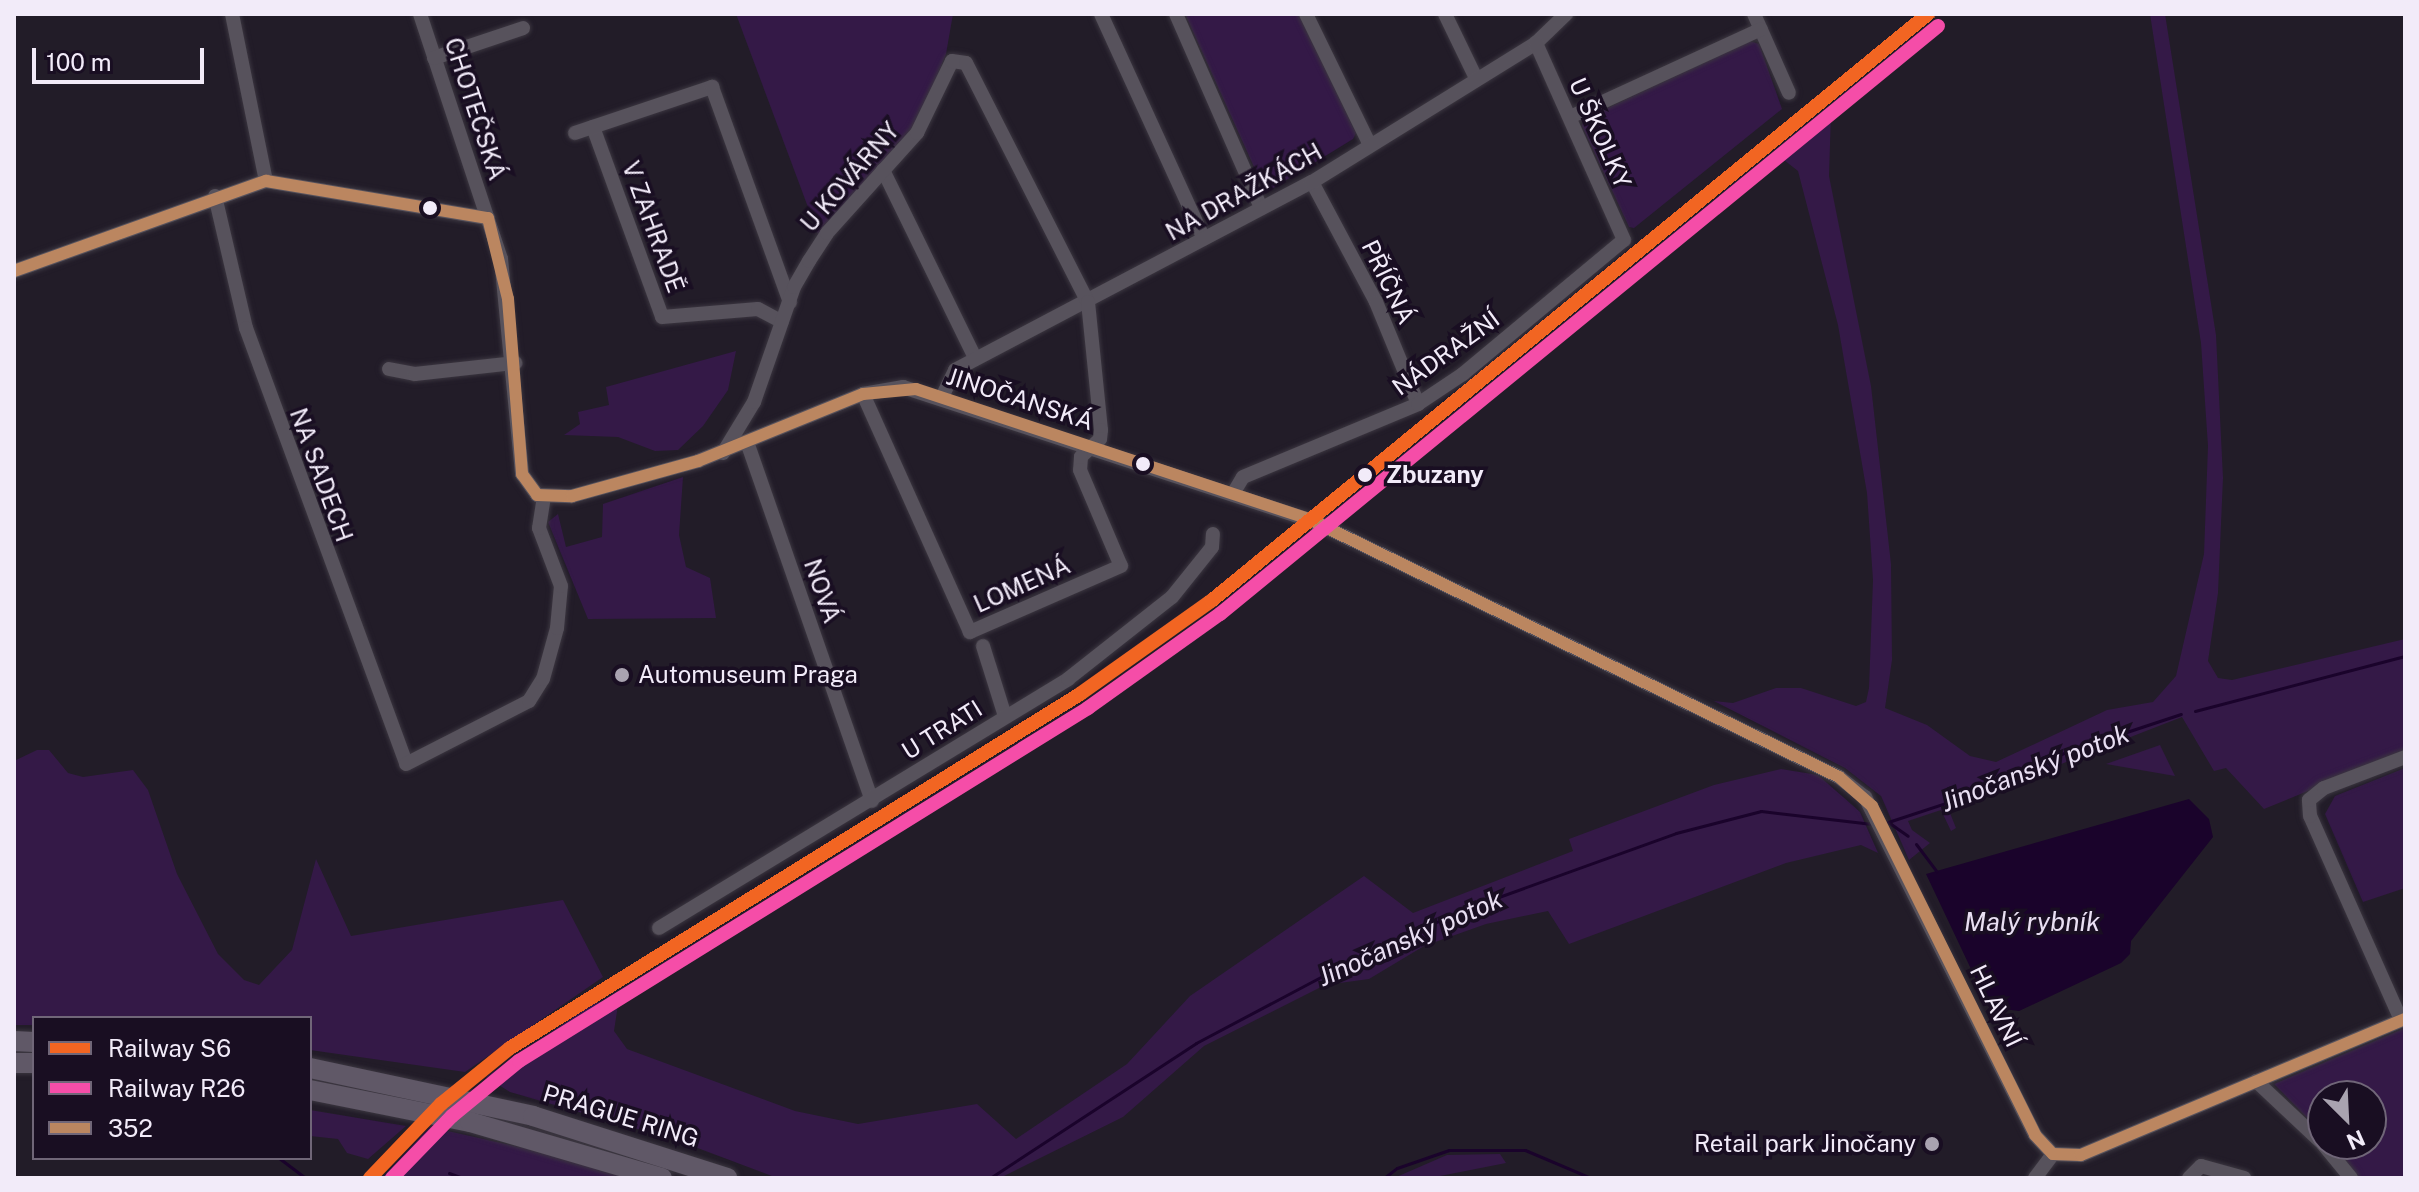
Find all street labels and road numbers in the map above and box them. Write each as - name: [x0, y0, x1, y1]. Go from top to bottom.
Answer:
- street label: CHOTEČSKÁ: [438, 34, 512, 184]
- street label: U ŠKOLKY: [1563, 73, 1637, 193]
- street label: U KOVÁRNY: [795, 116, 905, 238]
- street label: NA DRAŽKÁCH: [1161, 137, 1327, 247]
- street label: V ZAHRADĚ: [616, 157, 690, 297]
- street label: PŘÍČNÁ: [1355, 235, 1421, 329]
- street label: NÁDRAŽNÍ: [1387, 304, 1505, 402]
- street label: JINOČANSKÁ: [943, 362, 1097, 436]
- street label: NA SADECH: [284, 404, 358, 546]
- street label: LOMENÁ: [969, 551, 1075, 619]
- street label: NOVÁ: [798, 555, 846, 627]
- street label: U TRATI: [897, 694, 987, 766]
- street label: HLAVNÍ: [1964, 960, 2028, 1052]
- street label: PRAGUE RING: [540, 1079, 702, 1153]

